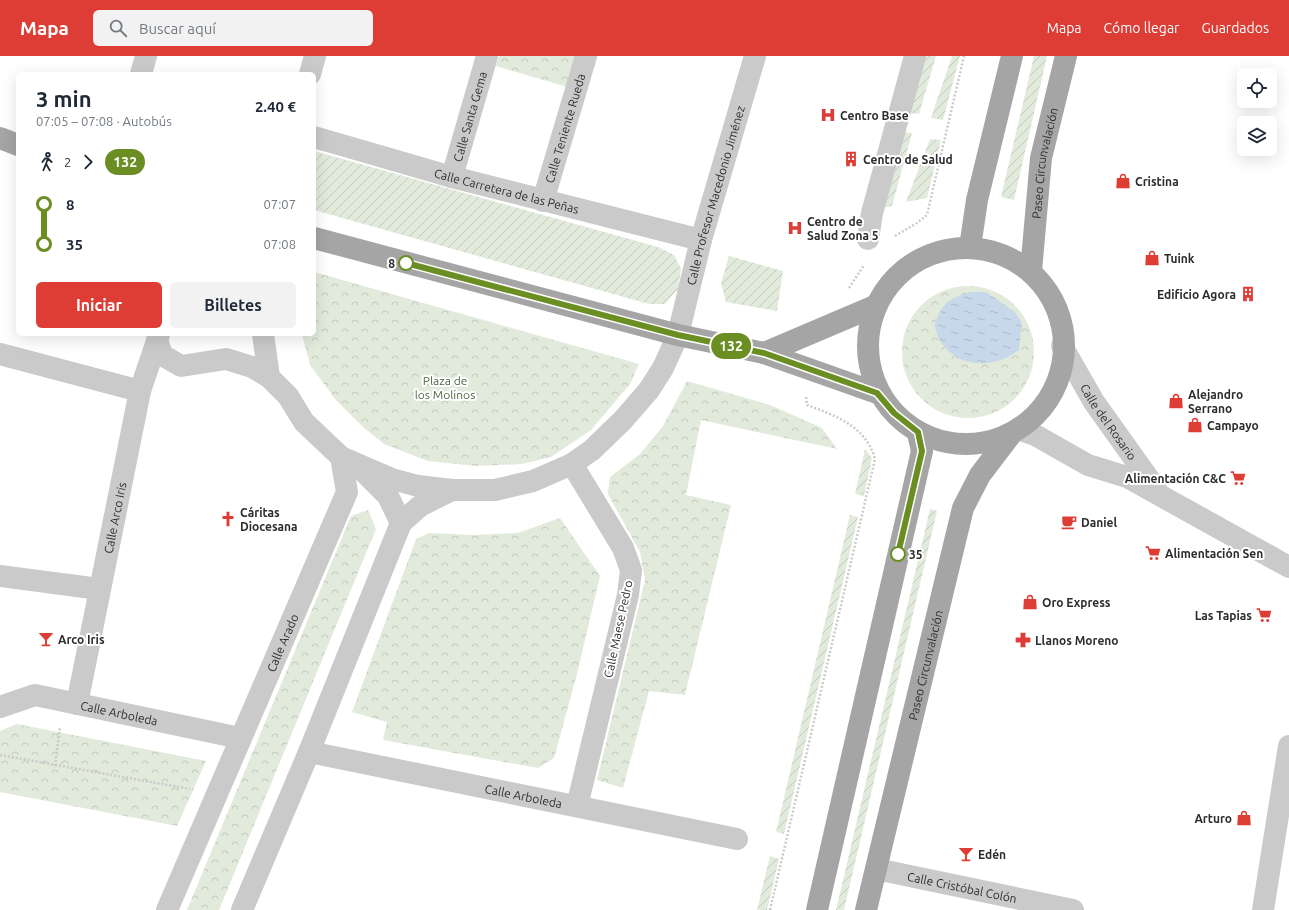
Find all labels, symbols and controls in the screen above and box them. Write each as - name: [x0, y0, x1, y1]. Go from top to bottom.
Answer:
- search box: [93, 10, 373, 46]
- text: Mapa: [20, 17, 69, 39]
- icon: search: [107, 17, 129, 39]
- text: Buscar aquí: [139, 20, 216, 37]
- text: Mapa: [1047, 20, 1082, 36]
- text: Cómo llegar: [1104, 20, 1179, 36]
- text: Guardados: [1201, 20, 1269, 36]
- map controls: [1237, 68, 1277, 156]
- button: locate: [1237, 68, 1277, 108]
- street label: Calle Santa Gema: [450, 70, 489, 163]
- street label: Calle Teniente Rueda: [542, 72, 587, 184]
- text: 3 min: [36, 86, 92, 111]
- text: 2.40 €: [255, 98, 296, 115]
- street label: Calle Profesor Macedonio Jiménez: [684, 104, 747, 286]
- hospital icon: Centro Base: [819, 106, 837, 124]
- street label: Paseo Circunvalación: [1029, 106, 1060, 219]
- place label: Centro Base: [840, 109, 909, 122]
- text: 07:05 – 07:08 · Autobús: [36, 114, 172, 128]
- button: layers: [1237, 116, 1277, 156]
- building icon: Centro de Salud: [842, 150, 860, 168]
- icon: walk: [36, 151, 58, 173]
- icon: forward: [77, 151, 99, 173]
- place label: Centro de Salud: [863, 153, 953, 166]
- text: 132: [113, 154, 137, 170]
- text: 2: [64, 155, 71, 169]
- street label: Calle Carretera de las Peñas: [433, 166, 580, 215]
- shop icon: Cristina: [1114, 172, 1132, 190]
- place label: Cristina: [1135, 175, 1179, 188]
- text: 8: [66, 196, 74, 213]
- text: 07:07: [263, 197, 296, 211]
- place label: Centro de Salud Zona 5: [807, 215, 879, 242]
- hospital icon: Centro de Salud Zona 5: [786, 219, 804, 237]
- text: 35: [66, 236, 83, 253]
- text: 07:08: [263, 237, 296, 251]
- shop icon: Tuink: [1143, 249, 1161, 267]
- place label: Tuink: [1164, 252, 1195, 265]
- marker: 8: [398, 255, 414, 271]
- place label: 8: [388, 257, 395, 270]
- button: Iniciar: [36, 282, 162, 328]
- button: Billetes: [170, 282, 296, 328]
- building icon: Edificio Agora: [1239, 285, 1257, 303]
- place label: Edificio Agora: [1157, 288, 1236, 301]
- line badge: 132: [708, 333, 754, 359]
- text: 132: [719, 338, 743, 354]
- park label: Plaza de los Molinos: [415, 374, 475, 401]
- street label: Calle del Rosario: [1078, 381, 1139, 462]
- place label: Alejandro Serrano: [1188, 388, 1243, 415]
- shop icon: Alejandro Serrano: [1167, 392, 1185, 410]
- shop icon: Campayo: [1186, 416, 1204, 434]
- place label: Campayo: [1207, 419, 1259, 432]
- supermarket icon: Alimentación C&C: [1229, 469, 1247, 487]
- place label: Alimentación C&C: [1125, 472, 1226, 485]
- street label: Calle Arco Iris: [101, 481, 128, 555]
- place label: Cáritas Diocesana: [240, 506, 298, 533]
- church icon: Cáritas Diocesana: [219, 510, 237, 528]
- cafe icon: Daniel: [1060, 513, 1078, 531]
- place label: Daniel: [1081, 516, 1118, 529]
- supermarket icon: Alimentación Sen: [1144, 544, 1162, 562]
- marker: 35: [890, 546, 906, 562]
- place label: Alimentación Sen: [1165, 547, 1263, 560]
- place label: 35: [909, 548, 923, 561]
- street label: Calle Maese Pedro: [601, 579, 635, 679]
- shop icon: Oro Express: [1021, 593, 1039, 611]
- place label: Oro Express: [1042, 596, 1111, 609]
- supermarket icon: Las Tapias: [1255, 606, 1273, 624]
- street label: Paseo Circunvalación: [906, 609, 945, 721]
- place label: Las Tapias: [1195, 609, 1252, 622]
- street label: Calle Arado: [264, 612, 300, 674]
- bar icon: Arco Iris: [37, 630, 55, 648]
- pharmacy icon: Llanos Moreno: [1014, 631, 1032, 649]
- place label: Arco Iris: [58, 633, 105, 646]
- place label: Llanos Moreno: [1035, 634, 1119, 647]
- street label: Calle Arboleda: [79, 698, 159, 727]
- street label: Calle Arboleda: [484, 781, 563, 810]
- shop icon: Arturo: [1235, 809, 1253, 827]
- place label: Arturo: [1194, 812, 1232, 825]
- bar icon: Edén: [957, 845, 975, 863]
- place label: Edén: [978, 848, 1006, 861]
- street label: Calle Cristóbal Colón: [906, 869, 1018, 905]

